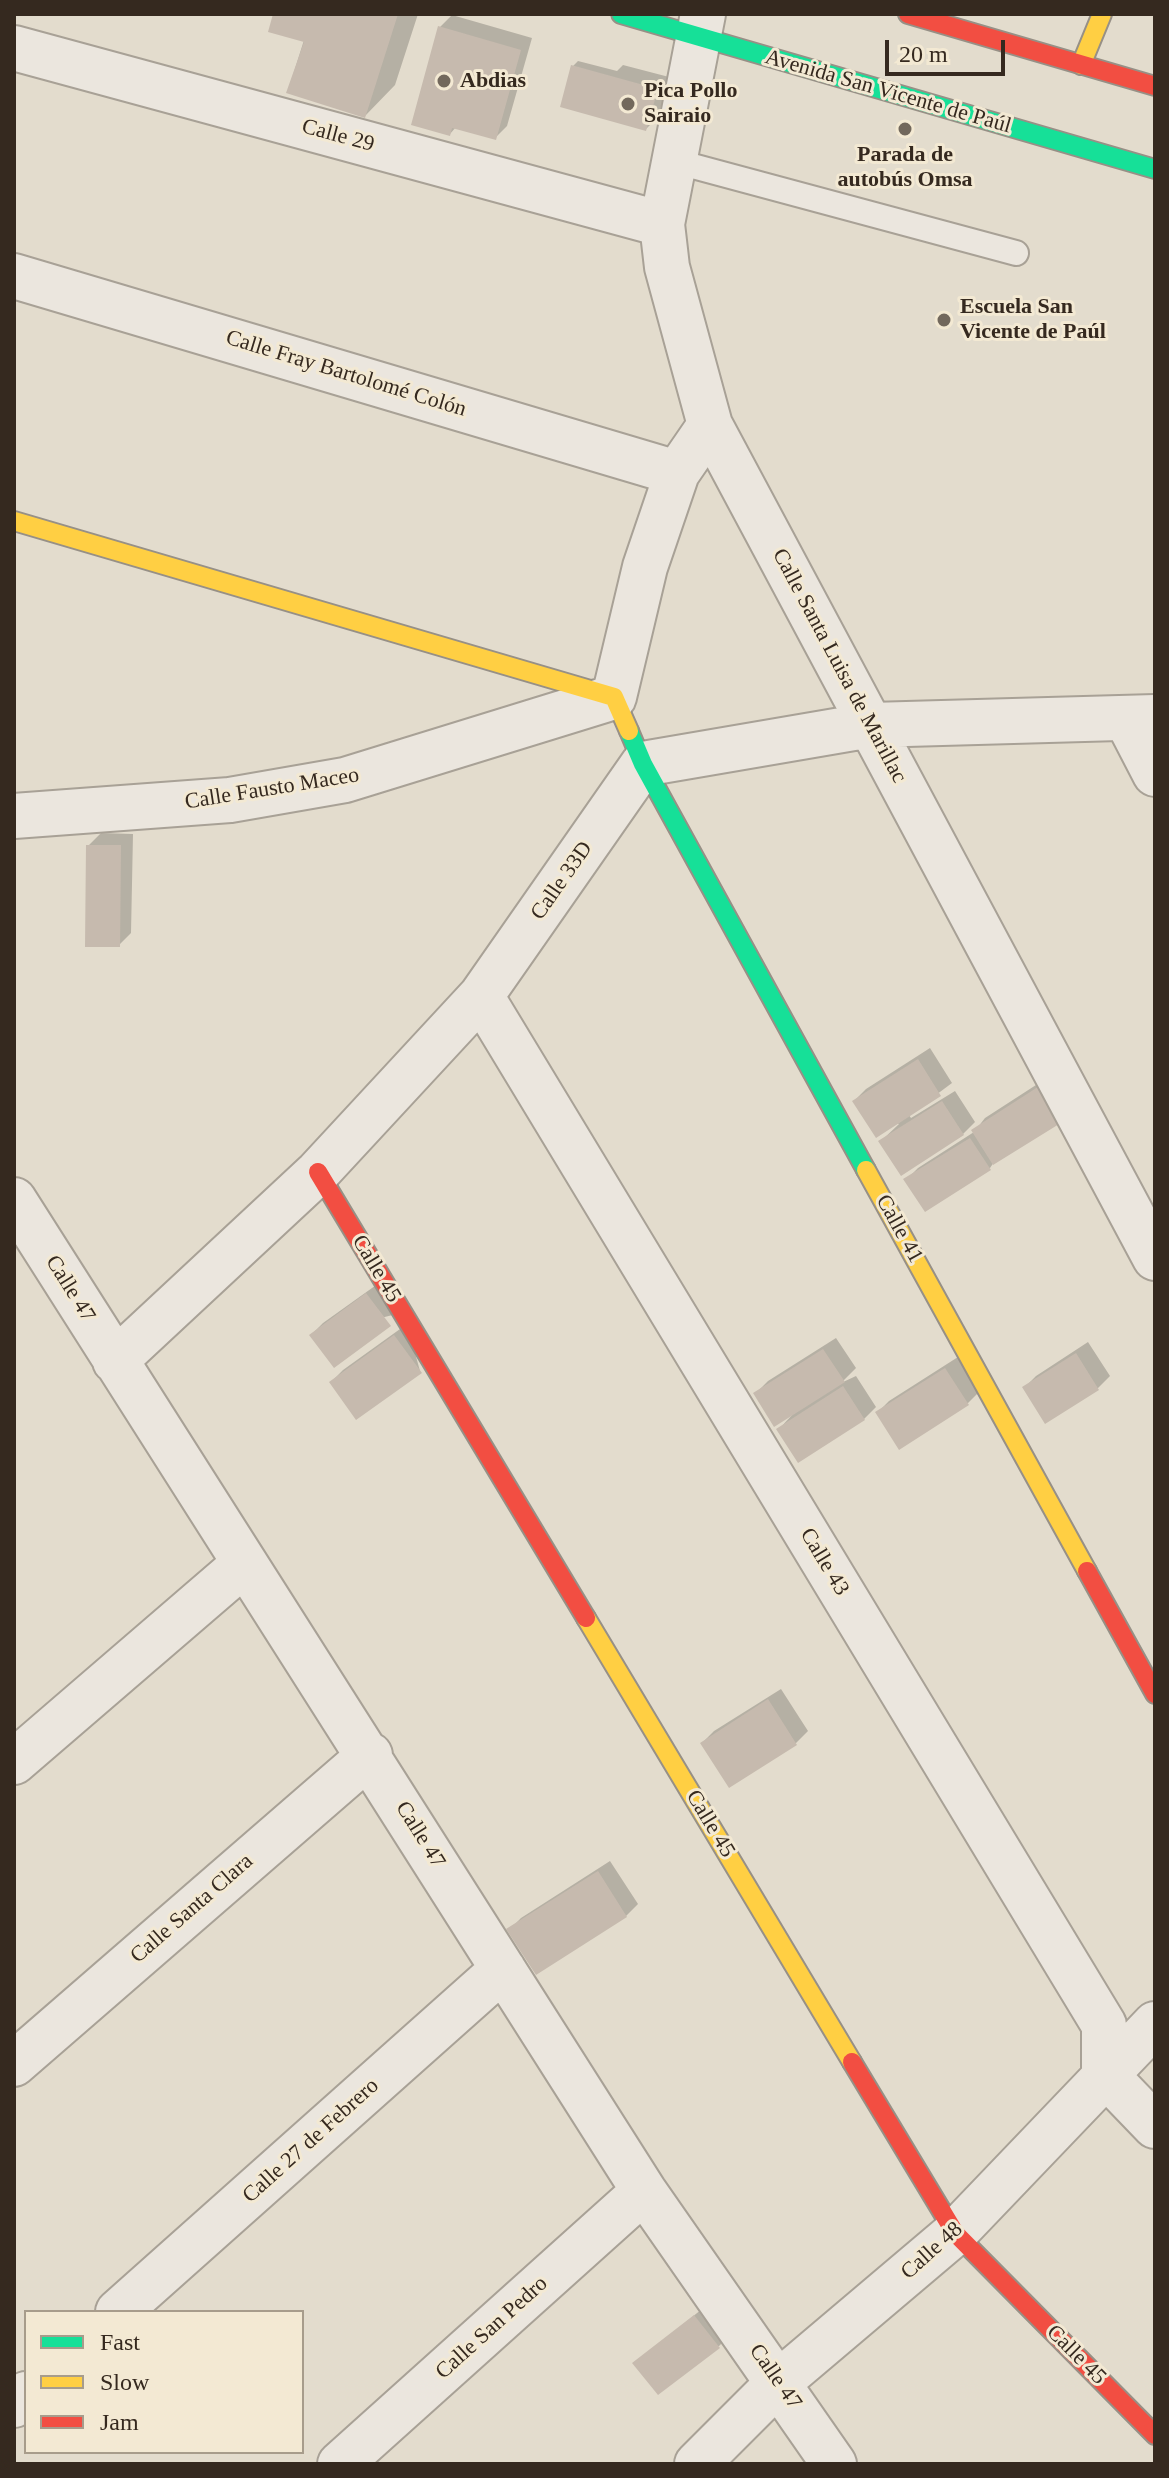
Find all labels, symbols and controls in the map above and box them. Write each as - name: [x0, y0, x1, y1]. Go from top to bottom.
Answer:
- scale bar: [889, 24, 1009, 74]
- text: 20 m: [899, 41, 948, 67]
- street label: Avenida San Vicente de Paúl: [762, 44, 1014, 140]
- place label: Abdias: [460, 68, 526, 94]
- marker: Abdias: [435, 72, 453, 90]
- place label: Pica Pollo Sairaio: [644, 78, 737, 130]
- marker: Pica Pollo Sairaio: [619, 95, 637, 113]
- street label: Calle 29: [299, 114, 377, 158]
- marker: Parada de autobús Omsa: [896, 120, 914, 138]
- place label: Parada de autobús Omsa: [837, 142, 973, 194]
- place label: Escuela San Vicente de Paúl: [960, 294, 1106, 346]
- marker: Escuela San Vicente de Paúl: [935, 311, 953, 329]
- street label: Calle Fray Bartolomé Colón: [223, 325, 469, 423]
- street label: Calle Santa Luisa de Marillac: [766, 544, 912, 788]
- street label: Calle Fausto Maceo: [183, 762, 361, 816]
- street label: Calle 33D: [525, 837, 599, 925]
- street label: Calle 41: [870, 1190, 928, 1268]
- street label: Calle 45: [346, 1231, 406, 1307]
- street label: Calle 47: [39, 1251, 101, 1327]
- street label: Calle 43: [794, 1524, 854, 1600]
- street label: Calle 45: [680, 1786, 740, 1862]
- street label: Calle 47: [389, 1797, 451, 1873]
- street label: Calle Santa Clara: [125, 1849, 259, 1969]
- street label: Calle 27 de Febrero: [237, 2073, 385, 2209]
- street label: Calle 48: [896, 2216, 968, 2286]
- street label: Calle San Pedro: [430, 2271, 554, 2385]
- legend: [24, 2310, 304, 2454]
- street label: Calle 45: [1041, 2320, 1111, 2390]
- text: Fast: [100, 2329, 140, 2355]
- street label: Calle 47: [743, 2339, 807, 2415]
- text: Slow: [100, 2369, 149, 2395]
- text: Jam: [100, 2409, 139, 2435]

